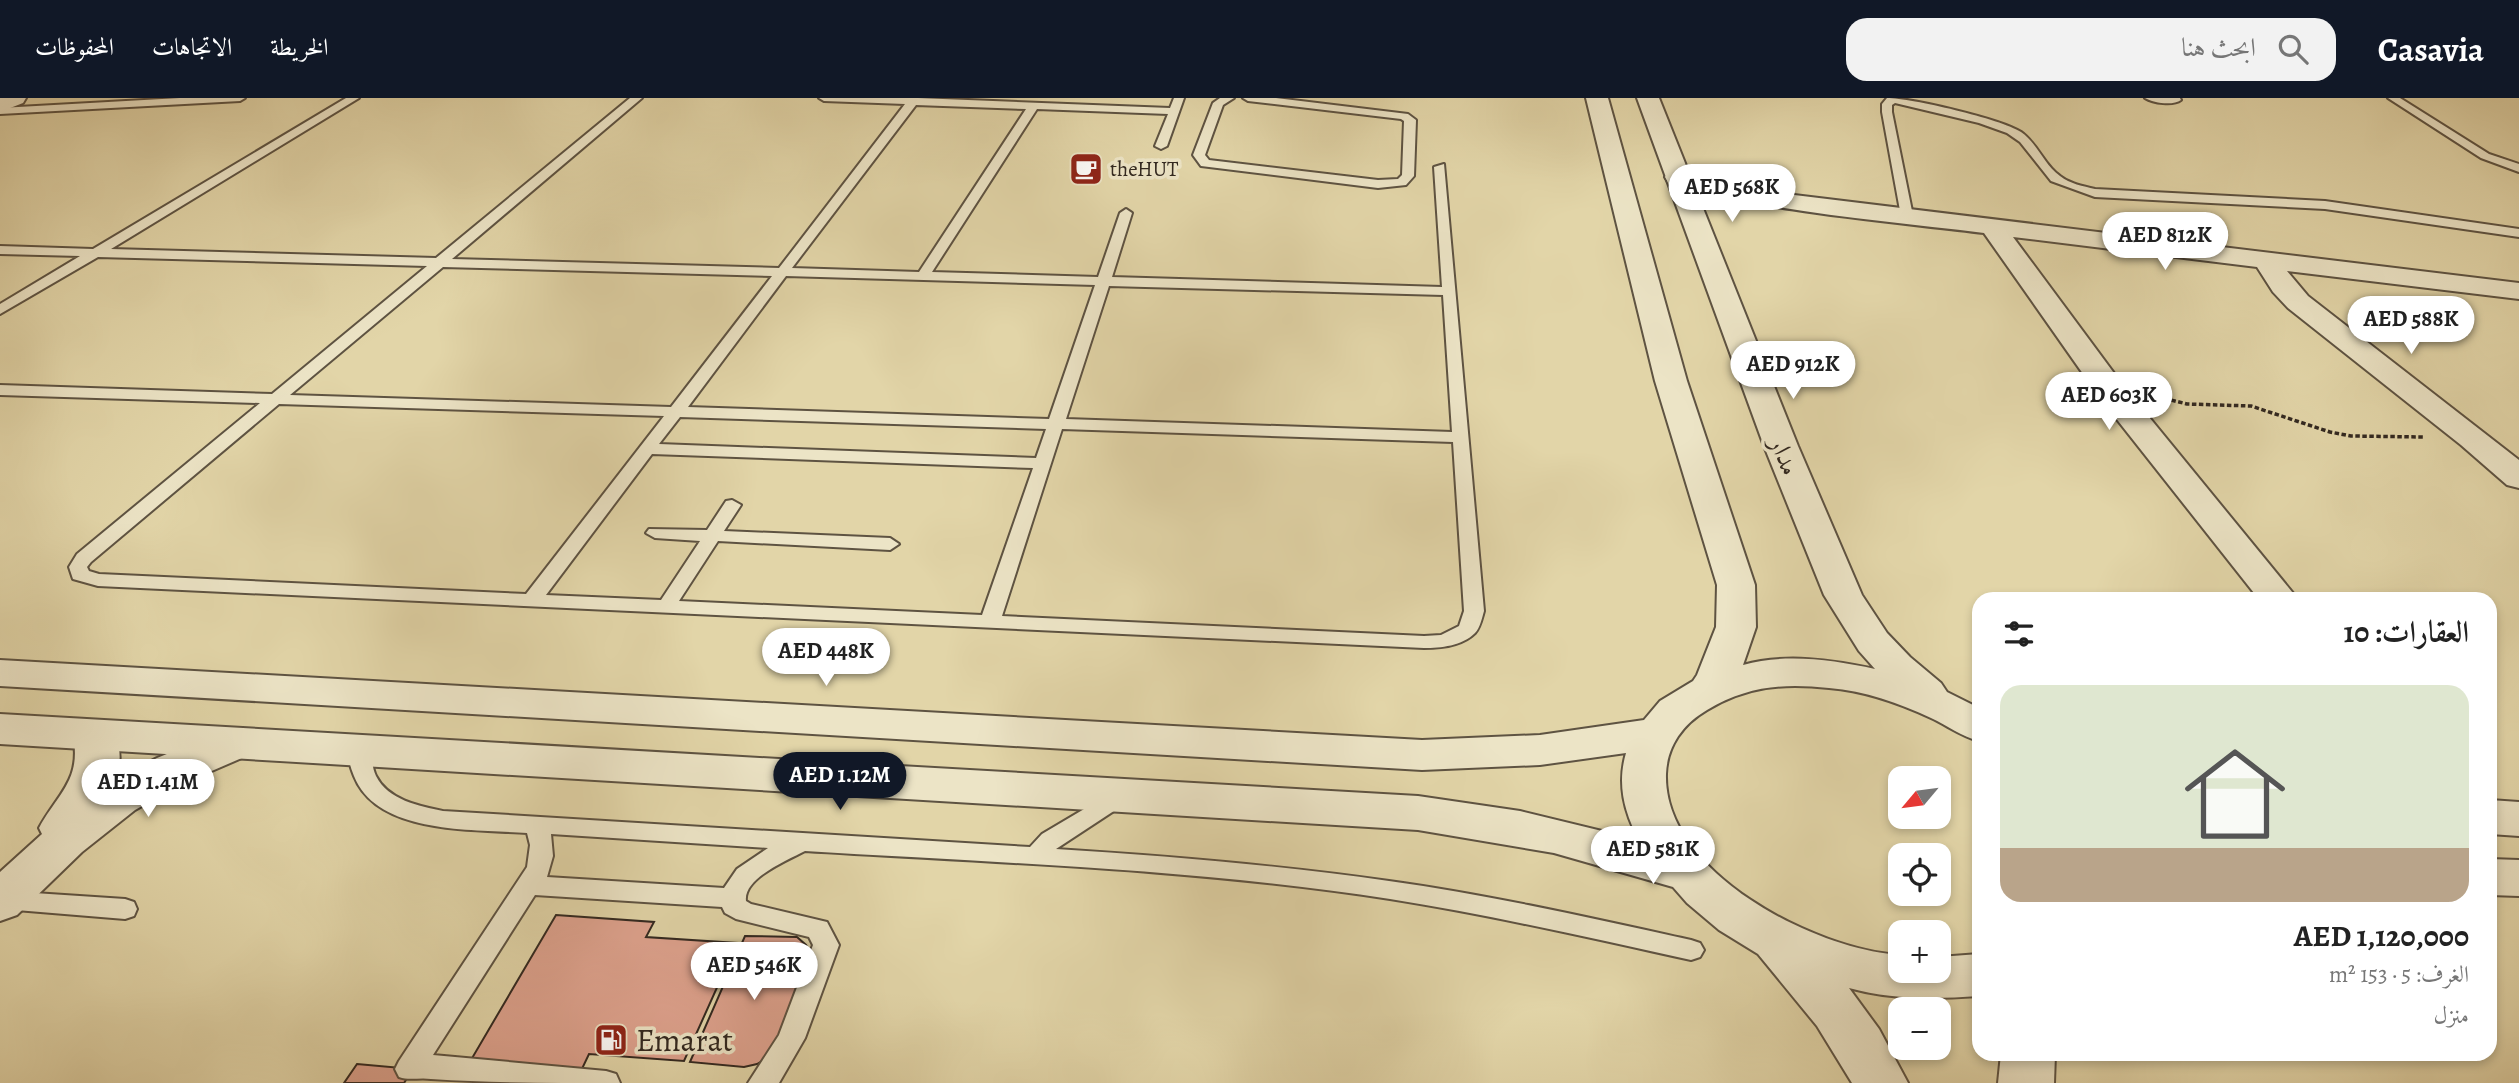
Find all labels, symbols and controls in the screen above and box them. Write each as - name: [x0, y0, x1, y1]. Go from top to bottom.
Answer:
- search box: [1846, 18, 2336, 81]
- text: Casavia: [2378, 27, 2484, 72]
- text: ابحث هنا: [2181, 30, 2256, 65]
- icon: search: [2274, 30, 2312, 68]
- text: المحفوظات: [35, 31, 114, 63]
- text: الاتجاهات: [152, 31, 232, 63]
- text: الخريطة: [270, 31, 329, 63]
- cafe icon: theHUT: [1067, 150, 1105, 188]
- place label: theHUT: [1110, 155, 1179, 183]
- pin: AED 568K: [1660, 164, 1804, 224]
- text: AED 568K: [1685, 171, 1779, 202]
- pin: AED 812K: [2093, 212, 2237, 272]
- text: AED 812K: [2118, 219, 2212, 250]
- pin: AED 588K: [2339, 296, 2483, 356]
- text: AED 588K: [2363, 303, 2459, 334]
- pin: AED 912K: [1721, 342, 1865, 401]
- text: AED 912K: [1746, 348, 1840, 379]
- pin: AED 603K: [2037, 372, 2181, 432]
- text: AED 603K: [2061, 379, 2157, 410]
- street label: مدار: [1760, 429, 1808, 481]
- text: العقارات: 10: [2344, 612, 2469, 652]
- icon: filters: [2000, 615, 2038, 653]
- pin: AED 448K: [754, 628, 898, 688]
- text: AED 448K: [778, 635, 874, 666]
- icon: home: [2172, 731, 2298, 857]
- pin: AED 1.12M: [760, 752, 920, 812]
- text: AED 1.12M: [789, 759, 891, 790]
- pin: AED 1.41M: [68, 760, 228, 819]
- text: AED 1.41M: [98, 766, 199, 797]
- north arrow: [1888, 766, 1951, 830]
- map controls: [1888, 766, 1951, 1060]
- pin: AED 581K: [1581, 826, 1725, 886]
- text: AED 581K: [1607, 833, 1699, 864]
- button: locate: [1888, 843, 1951, 906]
- text: AED 1,120,000: [2294, 916, 2469, 956]
- button: +: [1888, 920, 1951, 983]
- pin: AED 546K: [682, 942, 826, 1002]
- text: AED 546K: [707, 949, 801, 980]
- text: الغرف: 5 · 153 m²: [2329, 959, 2469, 990]
- button: −: [1888, 997, 1951, 1060]
- text: منزل: [2434, 1000, 2469, 1031]
- place label: Emarat: [636, 1018, 733, 1062]
- fuel station icon: Emarat: [592, 1021, 630, 1059]

